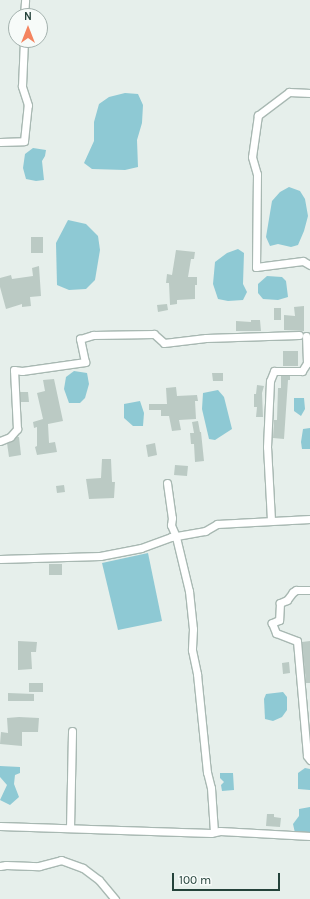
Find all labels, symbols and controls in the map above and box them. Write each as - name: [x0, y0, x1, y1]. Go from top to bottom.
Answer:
- north arrow: [8, 8, 48, 48]
- text: N: [24, 10, 32, 23]
- scale bar: [174, 865, 282, 891]
- text: 100 m: [179, 873, 211, 887]

